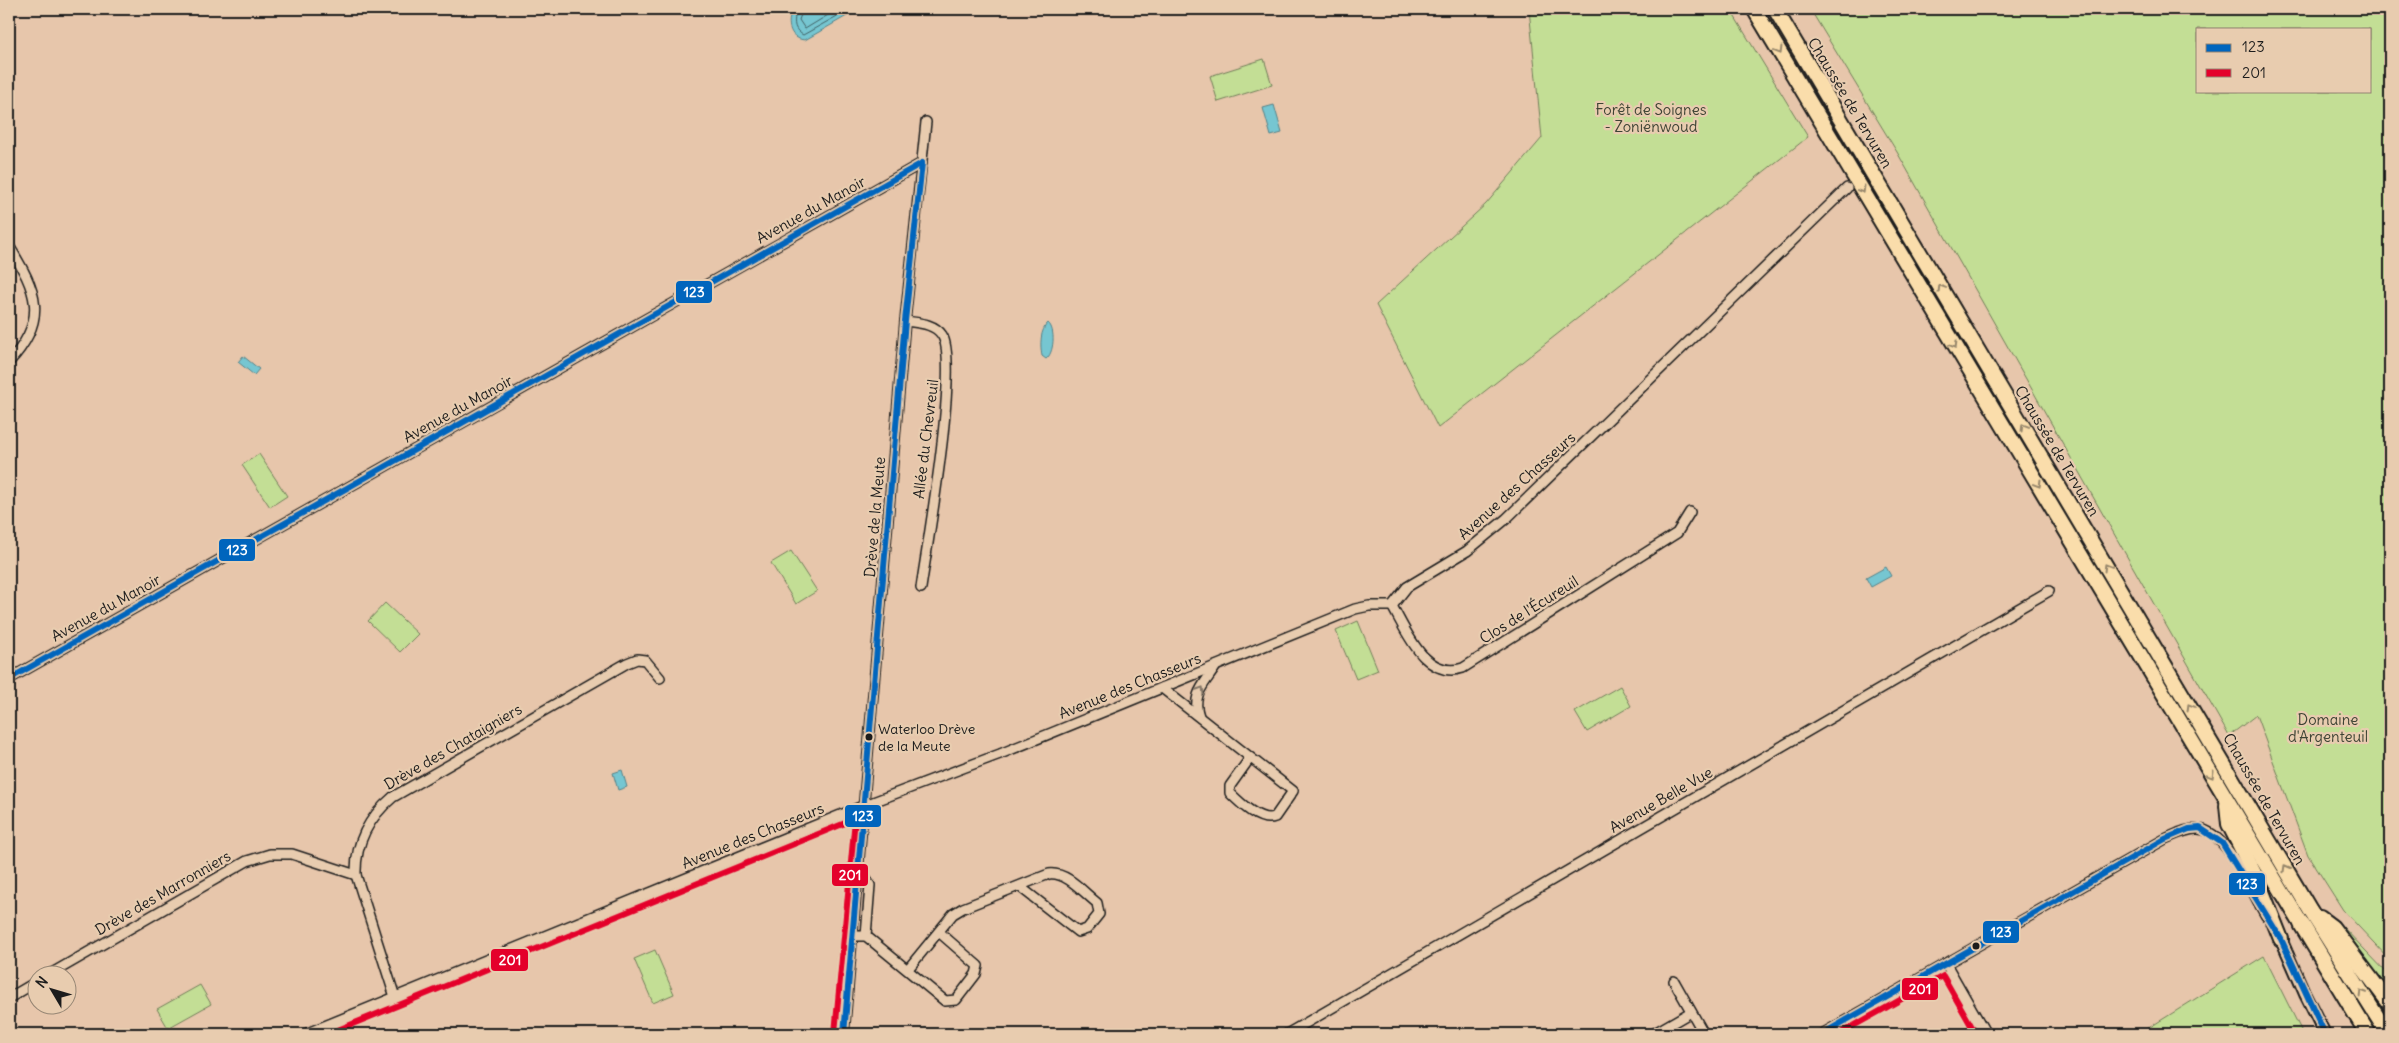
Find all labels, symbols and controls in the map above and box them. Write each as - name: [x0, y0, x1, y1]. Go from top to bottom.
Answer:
- legend: [2196, 28, 2372, 92]
- street label: Chaussée de Tervuren: [1804, 34, 1897, 172]
- text: 123: [2242, 37, 2265, 56]
- one-way arrow: [1772, 45, 1782, 54]
- text: 201: [2242, 63, 2266, 82]
- park label: Forêt de Soignes - Zoniënwoud: [1595, 100, 1707, 136]
- street label: Avenue du Manoir: [753, 172, 869, 248]
- one-way arrow: [1855, 185, 1865, 194]
- line badge: 123: [675, 280, 713, 304]
- text: 123: [683, 283, 705, 301]
- one-way arrow: [1938, 284, 1948, 293]
- one-way arrow: [1948, 339, 1958, 348]
- street label: Avenue du Manoir: [400, 371, 516, 447]
- street label: Allée du Chevreuil: [909, 378, 942, 500]
- street label: Chaussée de Tervuren: [2011, 382, 2104, 520]
- one-way arrow: [2021, 424, 2031, 433]
- street label: Avenue des Chasseurs: [1454, 428, 1579, 543]
- street label: Drève de la Meute: [860, 456, 889, 578]
- one-way arrow: [2031, 479, 2041, 488]
- line badge: 123: [218, 538, 256, 562]
- text: 123: [226, 541, 248, 559]
- one-way arrow: [2104, 563, 2114, 572]
- street label: Avenue du Manoir: [48, 570, 164, 646]
- street label: Clos de l'Écureuil: [1476, 572, 1582, 648]
- street label: Avenue des Chasseurs: [1056, 648, 1204, 723]
- one-way arrow: [1194, 686, 1204, 695]
- street label: Drève des Chataigniers: [380, 699, 525, 794]
- one-way arrow: [2187, 703, 2197, 712]
- park label: Domaine d'Argenteuil: [2288, 710, 2368, 746]
- place label: Waterloo Drève de la Meute: [878, 720, 975, 755]
- street label: Chaussée de Tervuren: [2219, 729, 2310, 868]
- marker: Waterloo Drève de la Meute: [864, 732, 874, 742]
- street label: Avenue Belle Vue: [1606, 762, 1716, 837]
- one-way arrow: [2205, 769, 2215, 778]
- street label: Avenue des Chasseurs: [679, 798, 827, 873]
- line badge: 123: [844, 804, 882, 828]
- text: 123: [852, 807, 874, 825]
- street label: Drève des Marronniers: [92, 846, 234, 939]
- line badge: 201: [831, 863, 869, 887]
- one-way arrow: [2282, 865, 2292, 874]
- text: 201: [839, 866, 861, 884]
- line badge: 123: [2228, 872, 2266, 896]
- text: 123: [2236, 875, 2258, 893]
- line badge: 123: [1982, 920, 2020, 944]
- text: 123: [1990, 923, 2012, 941]
- unlabelled marker: [1971, 941, 1981, 951]
- line badge: 201: [490, 948, 529, 972]
- text: 201: [499, 951, 521, 969]
- north arrow: [28, 966, 78, 1016]
- text: N: [32, 973, 52, 991]
- line badge: 201: [1901, 977, 1939, 1001]
- text: 201: [1909, 980, 1931, 998]
- one-way arrow: [2359, 989, 2369, 998]

